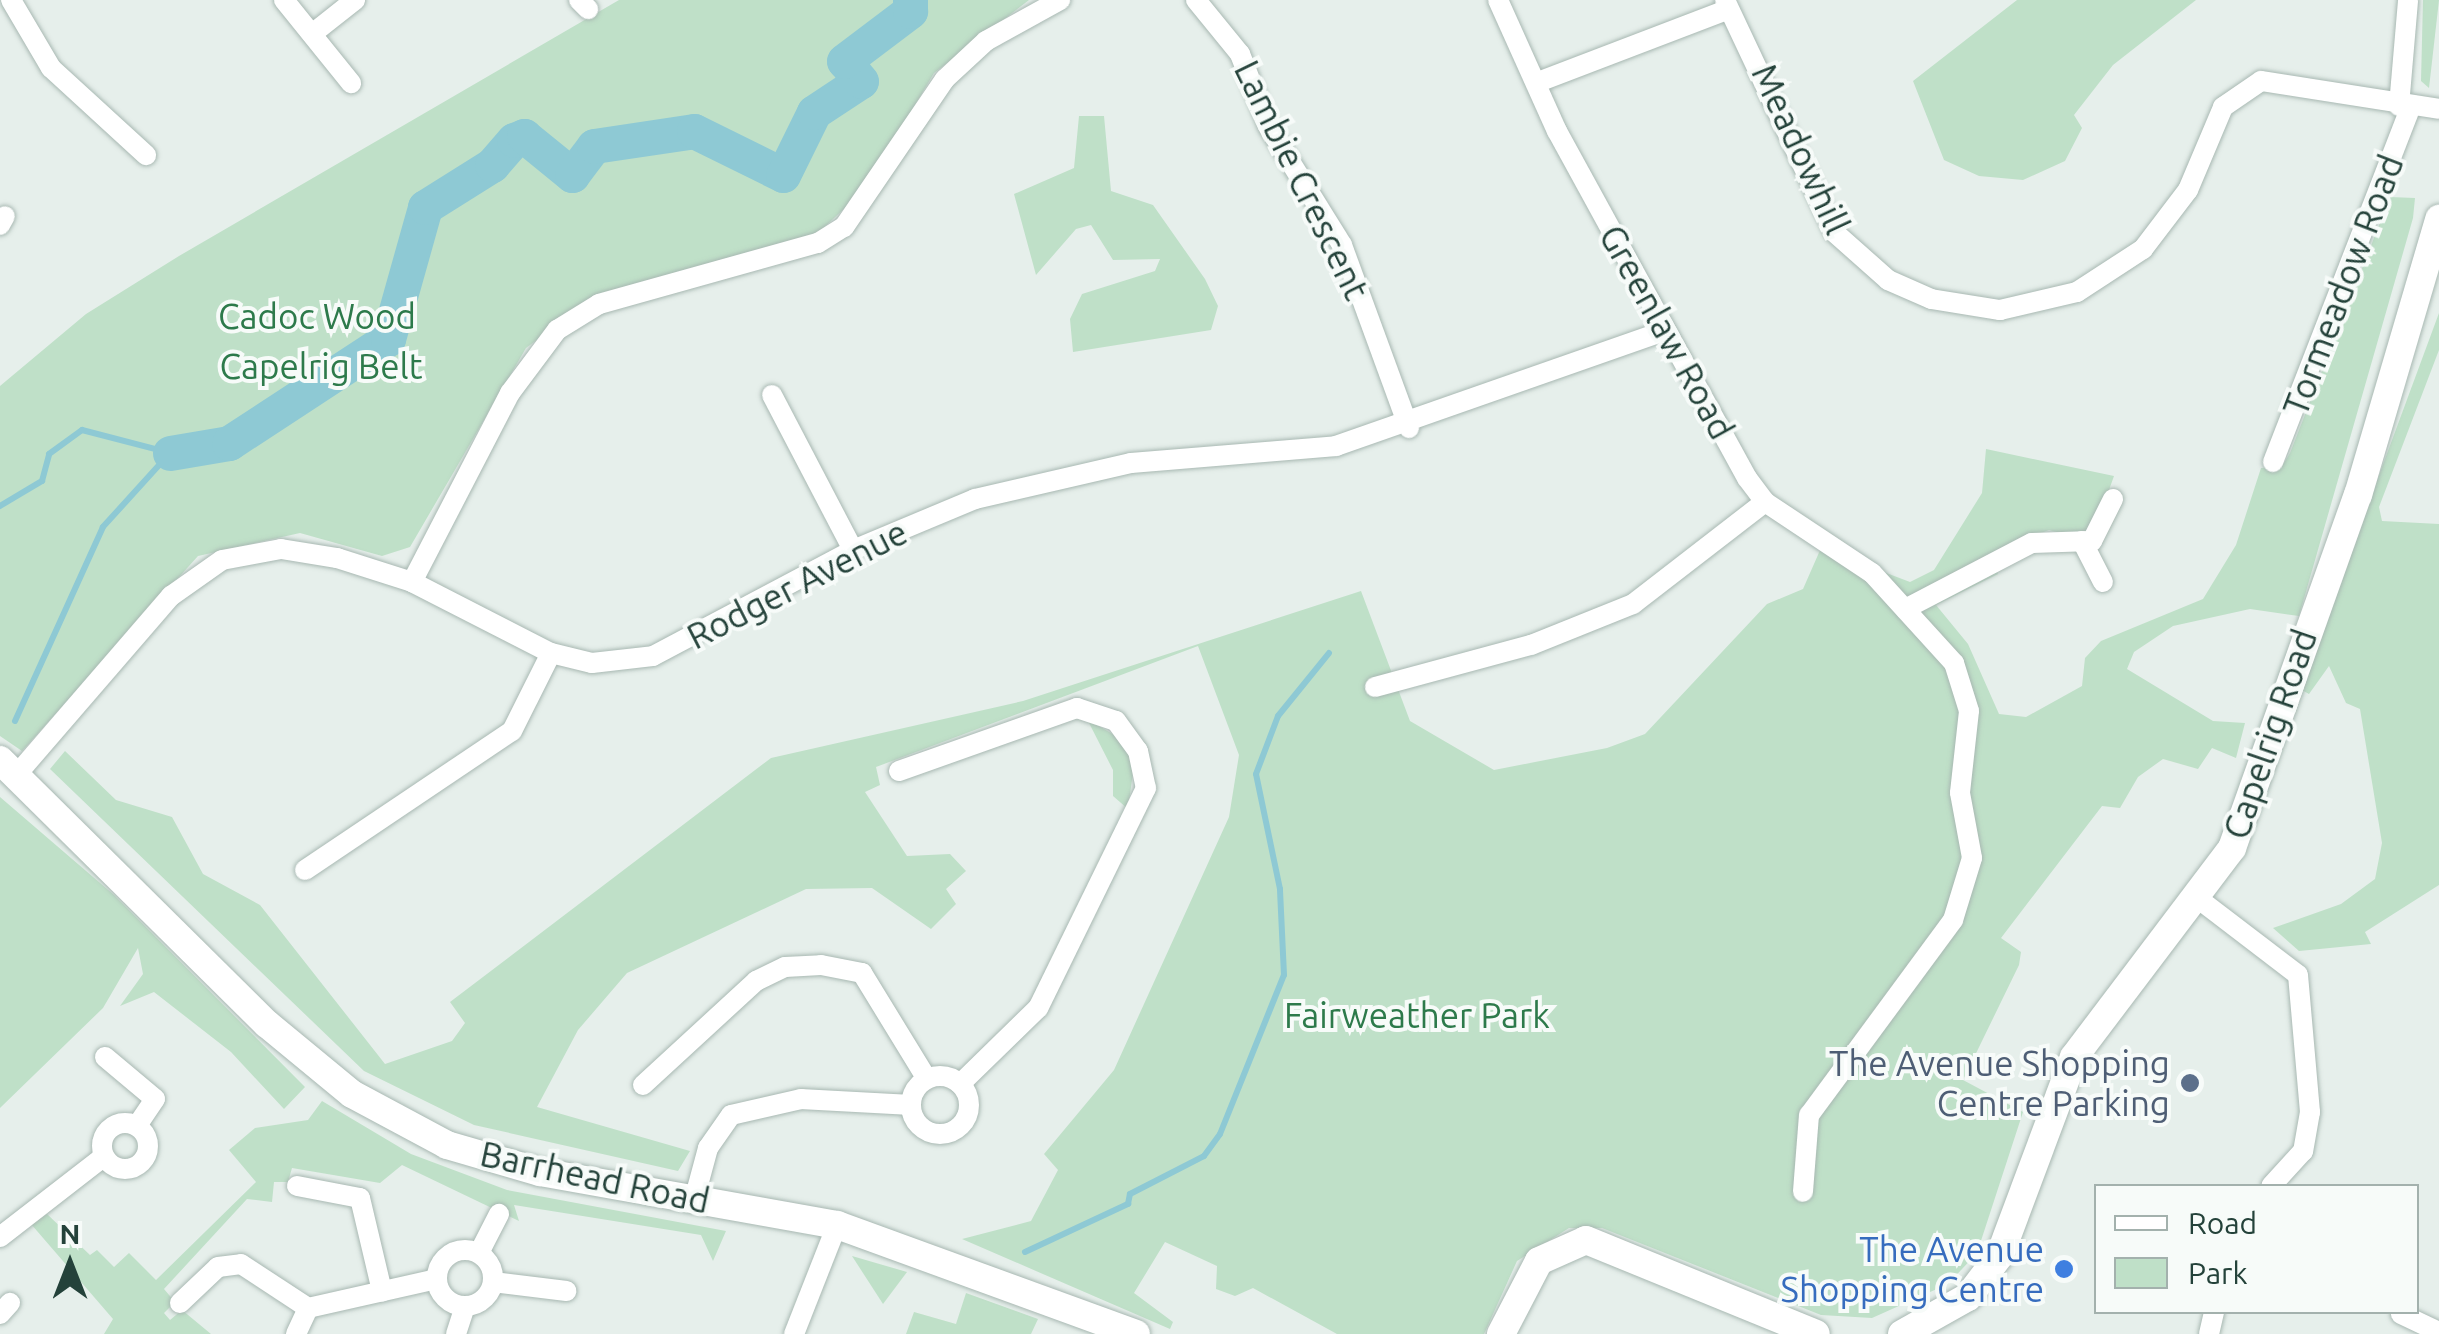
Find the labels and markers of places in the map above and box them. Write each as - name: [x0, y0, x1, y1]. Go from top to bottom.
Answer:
- place label: The Avenue Shopping Centre Parking: [1829, 1042, 2170, 1124]
- marker: The Avenue Shopping Centre Parking: [2179, 1072, 2201, 1094]
- place label: The Avenue Shopping Centre: [1781, 1228, 2044, 1310]
- marker: The Avenue Shopping Centre: [2053, 1258, 2075, 1280]

